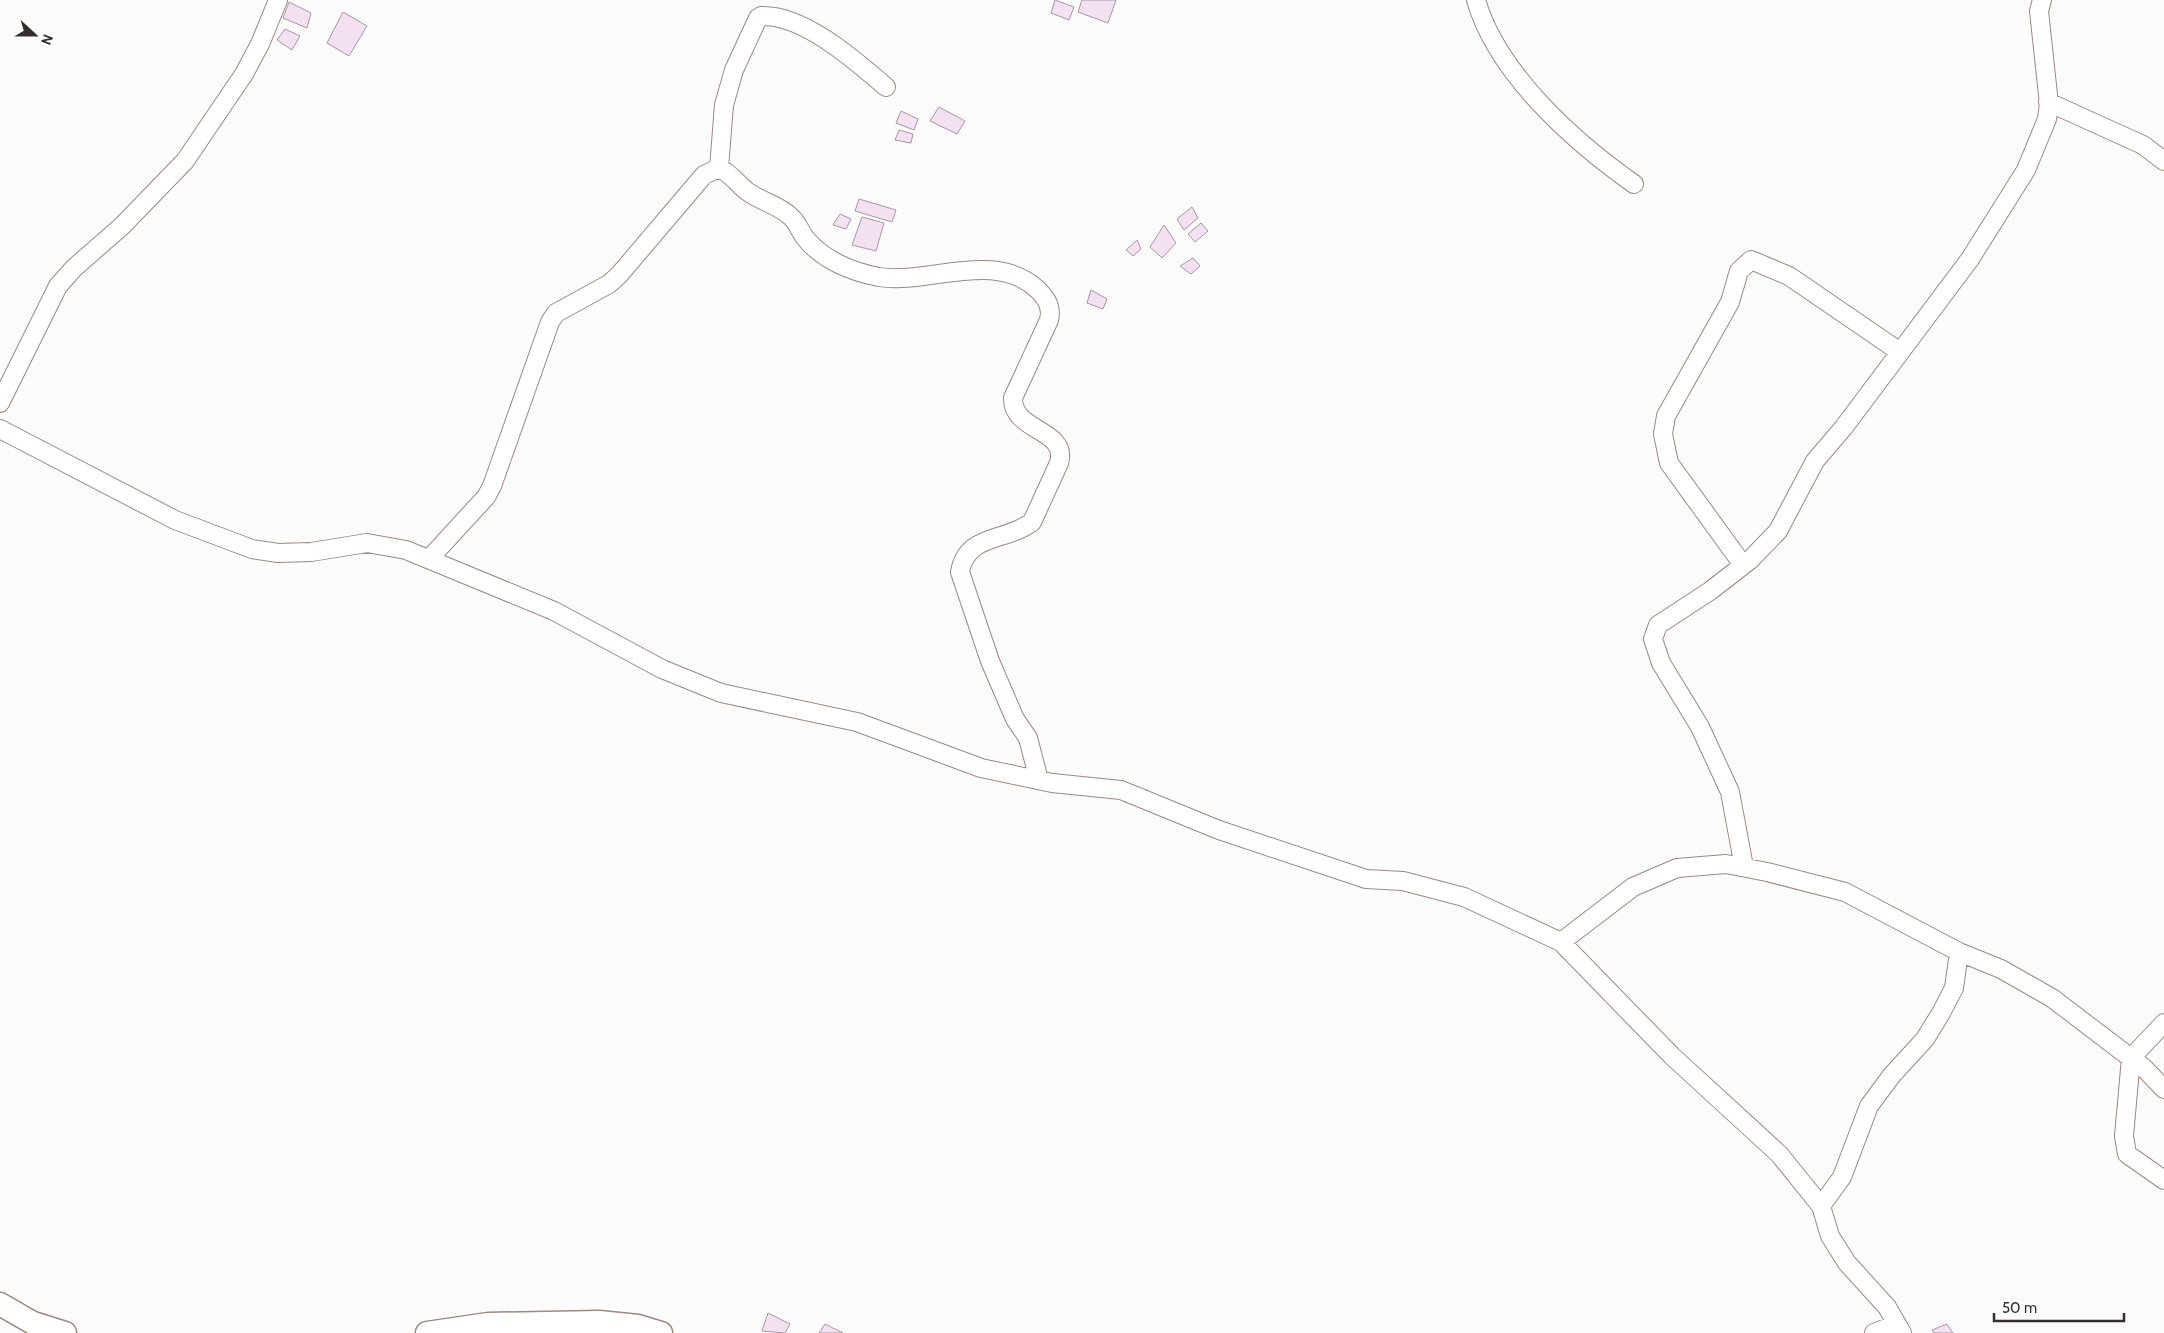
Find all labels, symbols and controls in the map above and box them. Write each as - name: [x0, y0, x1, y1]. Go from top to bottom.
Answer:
- north arrow: [10, 10, 60, 60]
- text: N: [37, 32, 57, 48]
- scale bar: [1994, 1290, 2124, 1322]
- text: 50 m: [2002, 1299, 2037, 1317]

